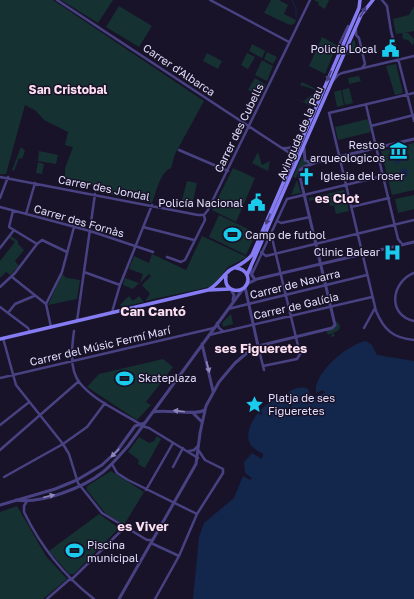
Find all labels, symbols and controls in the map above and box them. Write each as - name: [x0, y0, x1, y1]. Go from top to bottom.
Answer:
- one-way arrow: [359, 6, 366, 18]
- public building icon: Policía Local: [380, 39, 400, 59]
- street label: Carrer d'Albarca: [141, 41, 218, 98]
- place label: Policía Local: [310, 42, 377, 55]
- one-way arrow: [326, 71, 332, 82]
- street label: Carrer des Cubells: [211, 81, 266, 174]
- district label: San Cristobal: [29, 82, 107, 97]
- street label: Avinguda de la Pau: [274, 84, 325, 181]
- place label: Restos arqueologicos: [310, 138, 385, 164]
- museum icon: Restos arqueologicos: [388, 141, 408, 161]
- church icon: Iglesia del roser: [297, 166, 317, 186]
- place label: Iglesia del roser: [320, 169, 405, 182]
- street label: Carrer des Jondal: [57, 172, 152, 203]
- district label: es Clot: [315, 190, 359, 206]
- public building icon: Policía Nacional: [246, 193, 266, 213]
- place label: Policía Nacional: [158, 196, 243, 209]
- street label: Carrer des Fornàs: [32, 201, 126, 240]
- one-way arrow: [265, 213, 271, 224]
- sports icon: Camp de futbol: [222, 225, 242, 245]
- place label: Camp de futbol: [245, 228, 326, 241]
- hospital icon: Clinic Balear: [383, 242, 403, 262]
- place label: Clinic Balear: [314, 245, 381, 258]
- street label: Carrer de Navarra: [248, 266, 341, 301]
- street label: Carrer de Galícia: [252, 289, 340, 322]
- district label: Can Cantó: [120, 303, 186, 319]
- street label: Carrer del Músic Fermí Marí: [28, 323, 173, 368]
- district label: ses Figueretes: [215, 340, 307, 356]
- one-way arrow: [205, 361, 211, 374]
- sports icon: Skateplaza: [115, 368, 135, 388]
- place label: Skateplaza: [138, 371, 196, 384]
- place label: Platja de ses Figueretes: [268, 391, 335, 417]
- place icon: Platja de ses Figueretes: [245, 394, 265, 414]
- one-way arrow: [173, 408, 185, 414]
- one-way arrow: [111, 448, 120, 457]
- one-way arrow: [43, 493, 55, 499]
- district label: es Viver: [117, 518, 169, 534]
- place label: Piscina municipal: [87, 538, 139, 564]
- sports icon: Piscina municipal: [64, 541, 84, 561]

